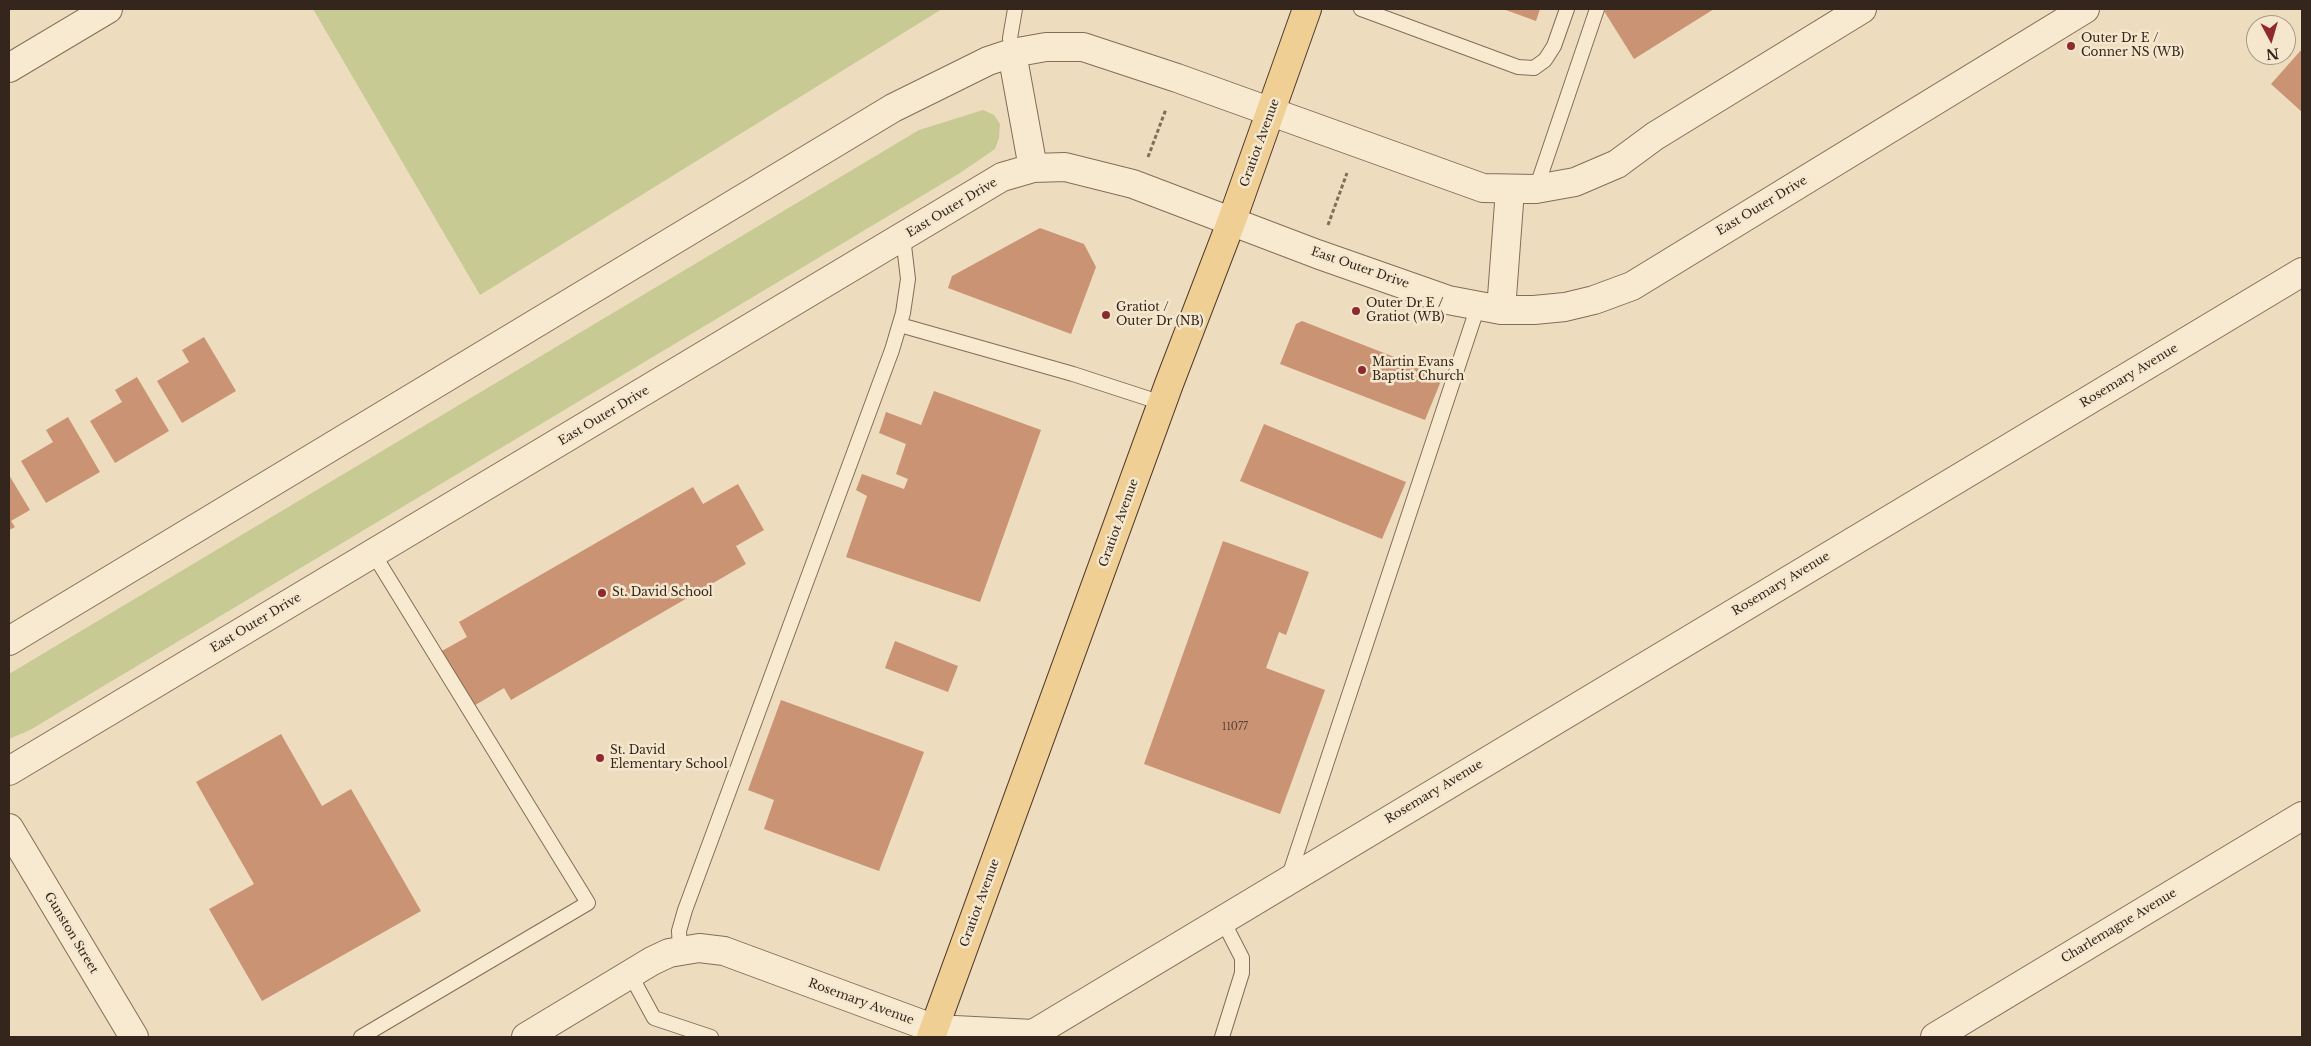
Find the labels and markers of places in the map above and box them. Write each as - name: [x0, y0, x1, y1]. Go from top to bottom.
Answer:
- place label: Outer Dr E / Conner NS (WB): [2081, 32, 2184, 60]
- marker: Outer Dr E / Conner NS (WB): [2065, 40, 2077, 52]
- place label: Outer Dr E / Gratiot (WB): [1366, 297, 1444, 325]
- place label: Gratiot / Outer Dr (NB): [1116, 301, 1203, 329]
- marker: Outer Dr E / Gratiot (WB): [1350, 305, 1362, 317]
- marker: Gratiot / Outer Dr (NB): [1100, 309, 1112, 321]
- place label: Martin Evans Baptist Church: [1372, 356, 1464, 384]
- marker: Martin Evans Baptist Church: [1356, 364, 1368, 376]
- place label: St. David School: [612, 586, 713, 600]
- marker: St. David School: [596, 587, 608, 599]
- place label: St. David Elementary School: [610, 744, 728, 772]
- marker: St. David Elementary School: [594, 752, 606, 764]

